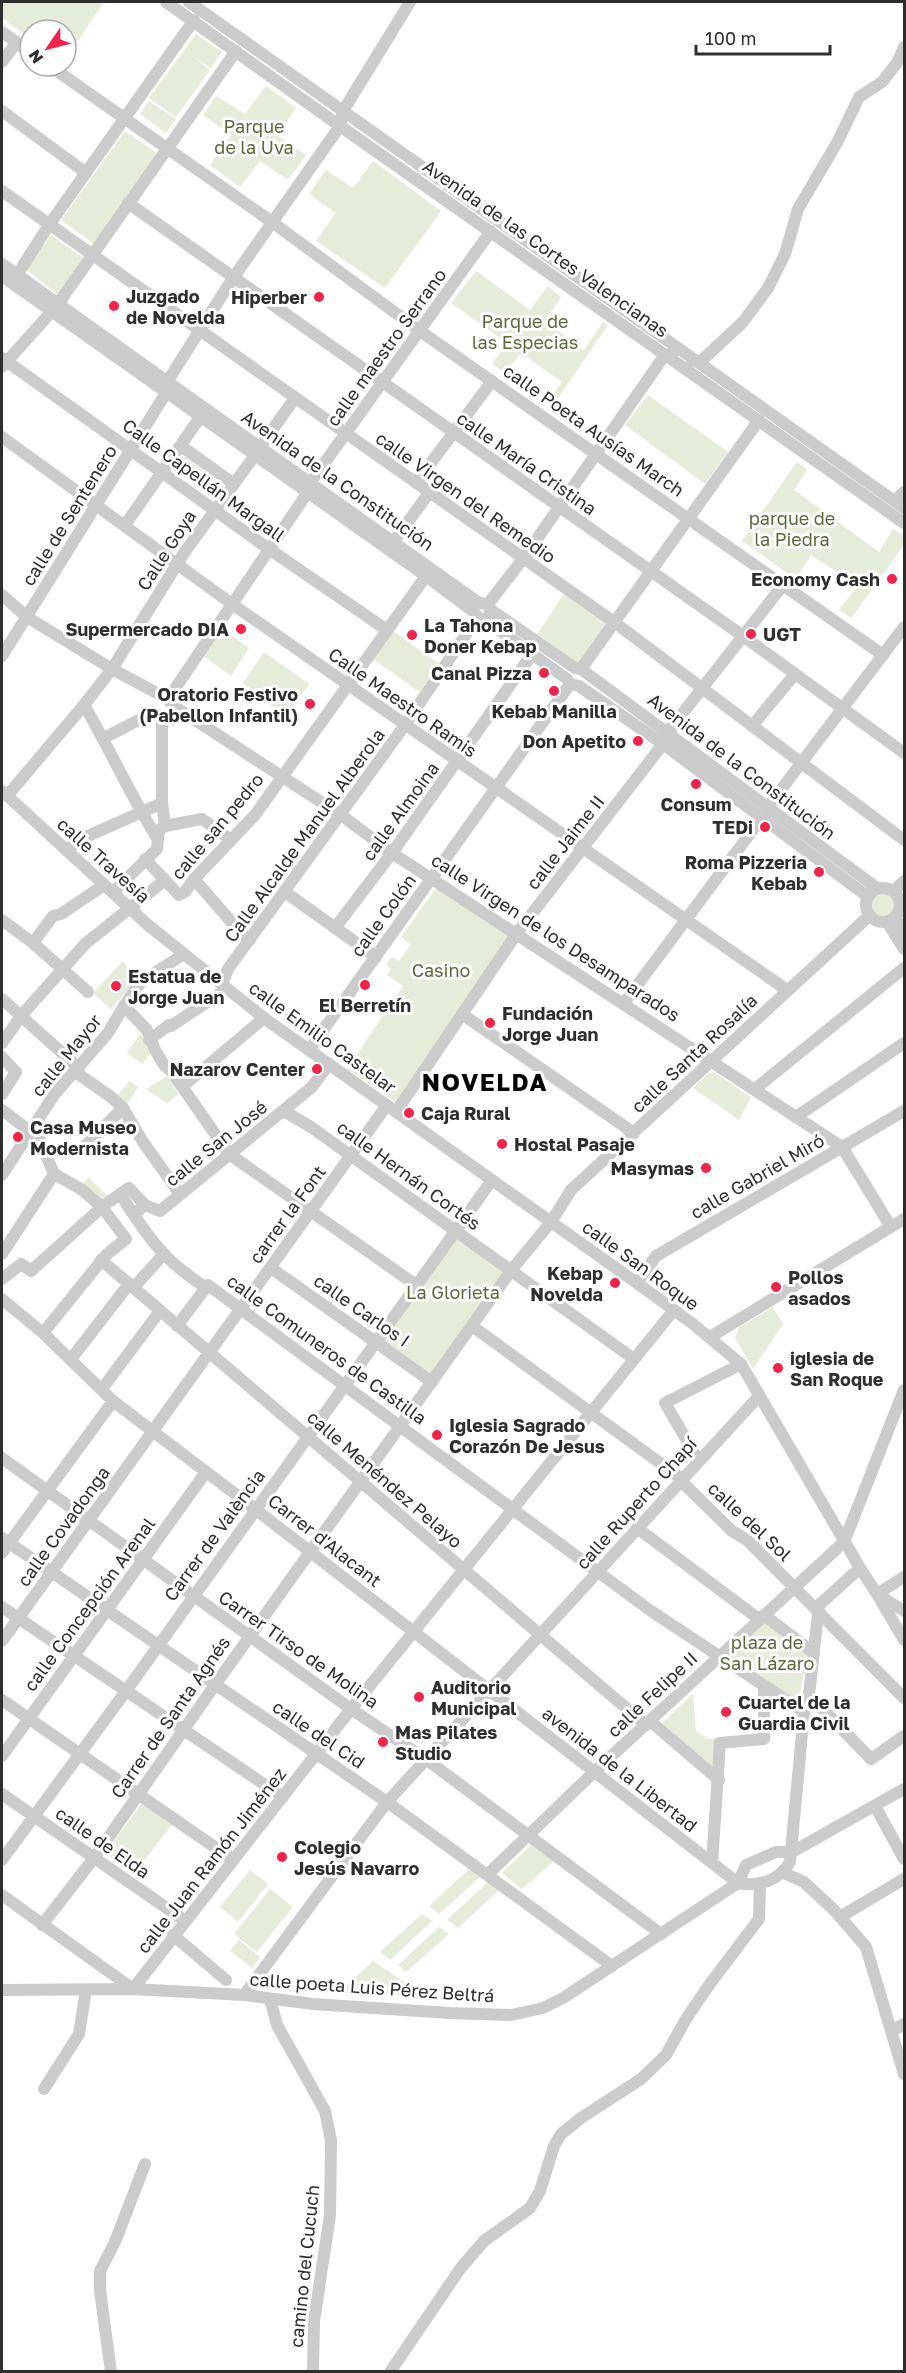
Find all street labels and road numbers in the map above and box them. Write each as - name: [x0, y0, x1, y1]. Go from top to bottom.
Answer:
- street label: Avenida de las Cortes Valencianas: [419, 154, 673, 342]
- street label: calle maestro Serrano: [321, 264, 451, 430]
- street label: calle Poeta Ausías March: [499, 359, 689, 501]
- street label: Avenida de la Constitución: [238, 405, 438, 555]
- street label: calle María Cristina: [453, 407, 601, 519]
- street label: Calle Capellán Margall: [119, 414, 290, 546]
- street label: calle Virgen del Remedio: [372, 427, 560, 567]
- street label: calle de Sentenero: [17, 441, 121, 589]
- street label: Calle Goya: [132, 506, 200, 594]
- street label: Calle Maestro Ramis: [325, 642, 481, 762]
- street label: Avenida de la Constitución: [644, 688, 840, 844]
- street label: Calle Alcalde Manuel Alberola: [219, 724, 389, 946]
- street label: calle Almoina: [357, 757, 443, 865]
- street label: calle san pedro: [166, 768, 268, 884]
- street label: calle Jaime II: [521, 791, 609, 893]
- street label: calle Travesía: [53, 813, 155, 907]
- street label: calle Virgen de los Desamparados: [428, 848, 684, 1026]
- street label: calle Colón: [346, 869, 420, 961]
- street label: calle Emilio Castelar: [245, 976, 401, 1098]
- street label: calle Santa Rosalía: [627, 989, 761, 1117]
- street label: calle Mayor: [26, 1010, 106, 1100]
- street label: calle San José: [161, 1095, 271, 1191]
- street label: calle Hernán Cortés: [333, 1116, 485, 1234]
- street label: calle Gabriel Miró: [686, 1129, 828, 1223]
- street label: carrer la Font: [244, 1161, 330, 1267]
- street label: calle San Roque: [578, 1215, 704, 1315]
- street label: calle Comuneros de Castilla: [223, 1269, 431, 1429]
- street label: calle Carlos I: [310, 1269, 414, 1351]
- street label: calle Menéndez Pelayo: [303, 1406, 467, 1552]
- street label: calle Ruperto Chapí: [571, 1432, 702, 1573]
- street label: calle Covadonga: [12, 1462, 114, 1590]
- street label: Carrer de València: [159, 1465, 269, 1605]
- street label: calle del Sol: [704, 1477, 796, 1565]
- street label: Carrer d'Alacant: [264, 1489, 386, 1591]
- street label: calle Concepción Arenal: [19, 1513, 159, 1695]
- street label: Carrer Tirso de Molina: [215, 1585, 383, 1713]
- street label: Carrer de Santa Agnés: [106, 1632, 234, 1802]
- street label: calle Felipe II: [602, 1647, 702, 1741]
- street label: calle del Cid: [269, 1695, 369, 1773]
- street label: avenida de la Libertad: [538, 1702, 702, 1836]
- street label: calle Juan Ramón Jiménez: [132, 1763, 290, 1957]
- street label: calle de Elda: [52, 1801, 154, 1883]
- street label: calle poeta Luis Pérez Beltrá: [249, 1967, 495, 2007]
- street label: camino del Cucuch: [285, 2184, 323, 2348]

